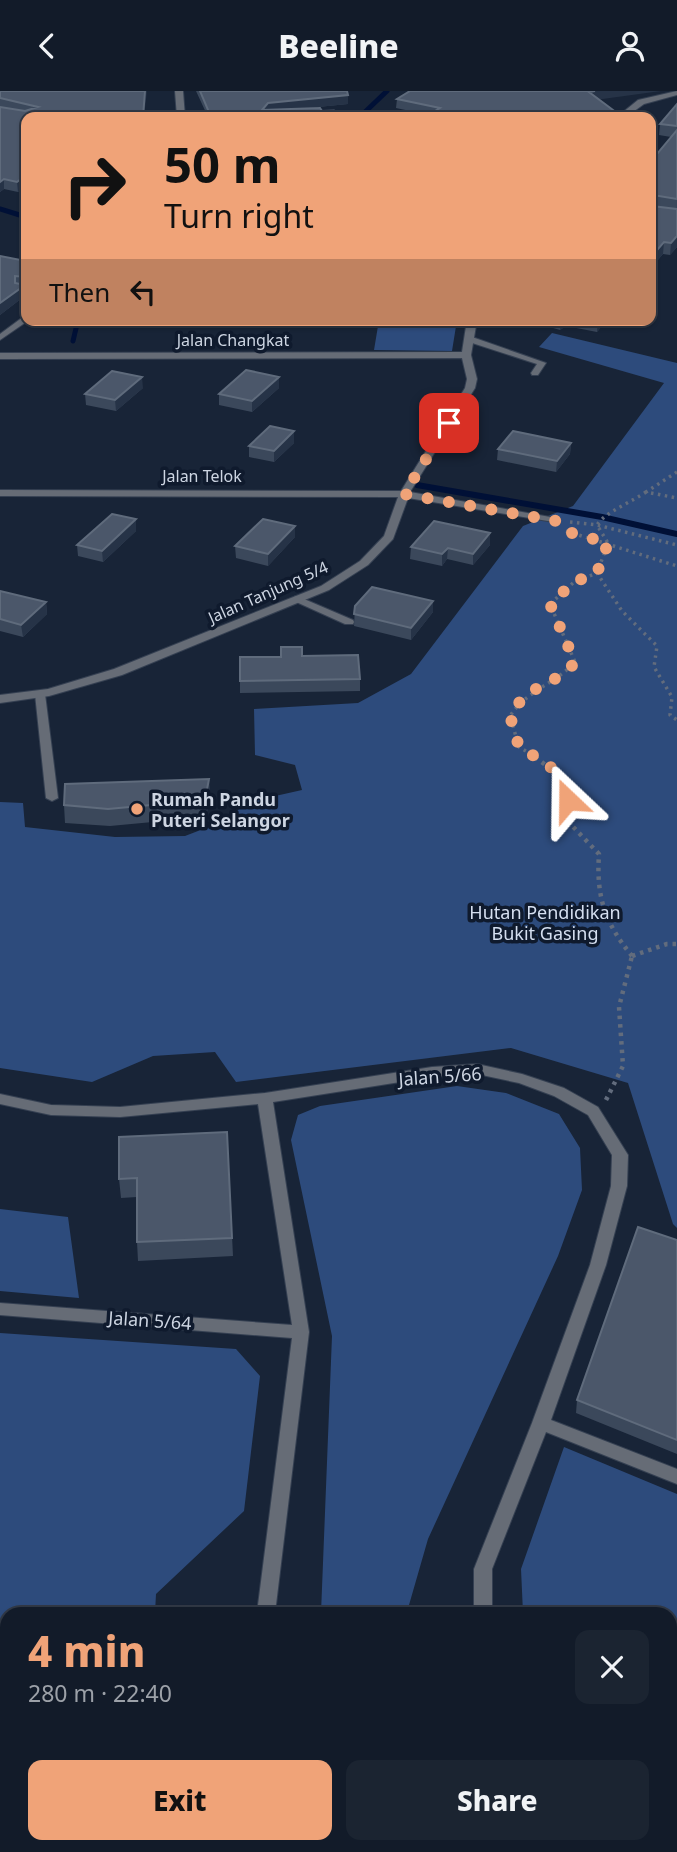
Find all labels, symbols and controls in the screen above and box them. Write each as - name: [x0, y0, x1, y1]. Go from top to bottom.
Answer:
- text: Beeline: [278, 24, 399, 67]
- icon: back: [28, 27, 66, 65]
- icon: person: [611, 27, 649, 65]
- text: 50 m: [164, 131, 281, 197]
- icon: right: [49, 140, 140, 231]
- text: Turn right: [164, 194, 314, 237]
- icon: left: [124, 273, 162, 311]
- text: Then: [49, 274, 110, 310]
- street label: Jalan Changkat: [175, 329, 289, 351]
- pin: [419, 393, 479, 453]
- icon: arrive: [430, 404, 468, 442]
- street label: Jalan Telok: [160, 465, 242, 487]
- street label: Jalan Tanjung 5/4: [203, 556, 331, 629]
- position arrow: [531, 763, 605, 837]
- place label: Rumah Pandu Puteri Selangor: [151, 787, 290, 832]
- marker: Rumah Pandu Puteri Selangor: [129, 801, 145, 817]
- park label: Hutan Pendidikan Bukit Gasing: [469, 900, 621, 945]
- street label: Jalan 5/66: [396, 1061, 482, 1091]
- street label: Jalan 5/64: [106, 1305, 192, 1335]
- text: 4 min: [28, 1622, 145, 1679]
- button: close: [575, 1630, 649, 1704]
- text: 280 m · 22:40: [28, 1677, 172, 1709]
- button: Exit: [28, 1760, 332, 1840]
- button: Share: [346, 1760, 649, 1840]

